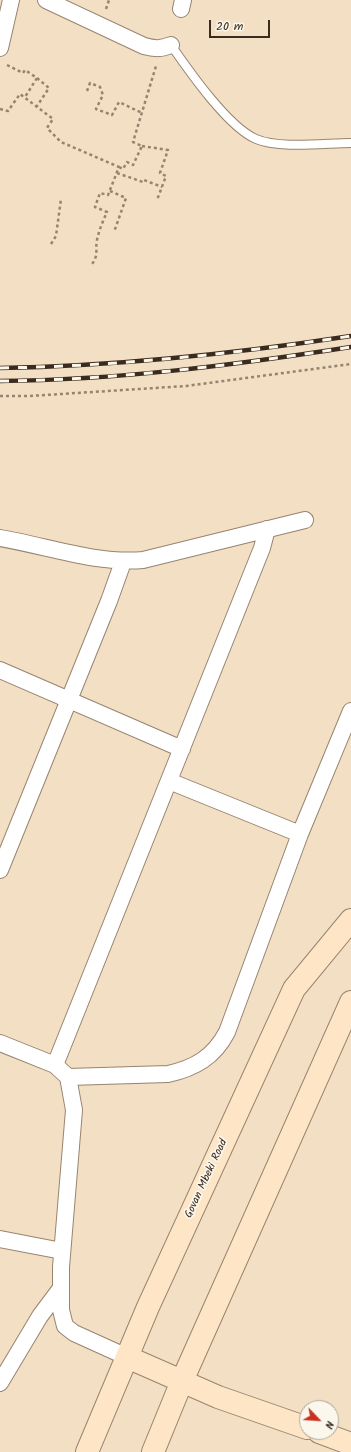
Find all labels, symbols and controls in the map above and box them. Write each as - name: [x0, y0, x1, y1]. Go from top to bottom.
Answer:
- scale bar: [211, 12, 272, 38]
- text: 20 m: [216, 17, 243, 36]
- street label: Govan Mbeki Road: [183, 1137, 231, 1221]
- north arrow: [299, 1400, 339, 1440]
- text: N: [319, 1418, 339, 1432]

